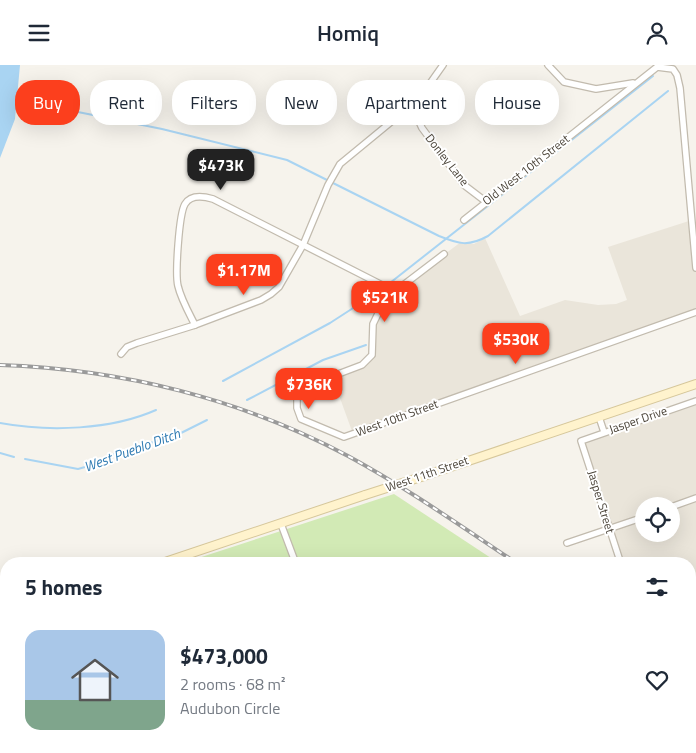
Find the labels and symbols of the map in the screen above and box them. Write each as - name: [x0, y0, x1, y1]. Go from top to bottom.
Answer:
- street label: Donley Lane: [421, 129, 474, 190]
- street label: Old West 10th Street: [478, 129, 574, 210]
- pin: $473K: [186, 149, 256, 191]
- pin: $1.17M: [203, 253, 285, 296]
- pin: $521K: [350, 281, 420, 323]
- pin: $530K: [481, 323, 551, 365]
- pin: $736K: [274, 367, 344, 410]
- street label: West 10th Street: [353, 394, 441, 441]
- street label: Jasper Drive: [606, 401, 670, 438]
- water label: West Pueblo Ditch: [81, 422, 184, 477]
- street label: West 11th Street: [383, 450, 472, 497]
- street label: Jasper Street: [583, 468, 620, 537]

